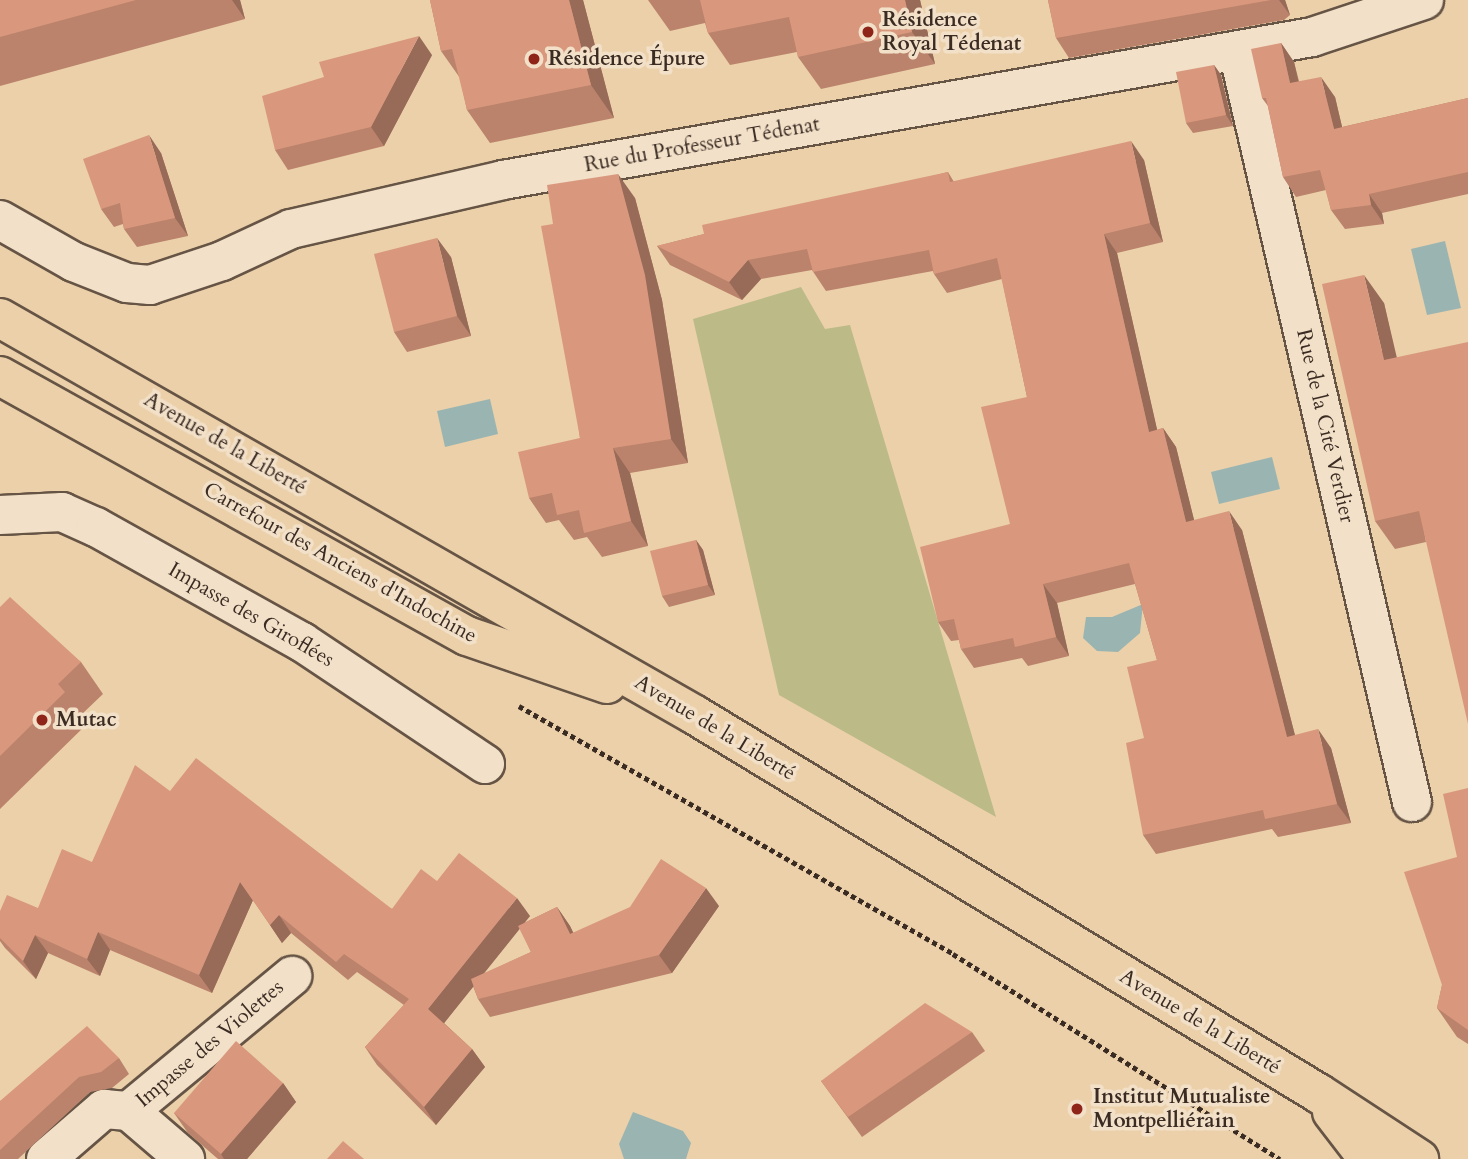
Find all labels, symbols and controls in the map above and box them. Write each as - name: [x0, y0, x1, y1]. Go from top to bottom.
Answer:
- place label: Résidence Royal Tédenat: [882, 7, 1021, 57]
- marker: Résidence Royal Tédenat: [860, 24, 876, 40]
- place label: Résidence Épure: [548, 46, 705, 72]
- marker: Résidence Épure: [526, 51, 542, 67]
- street label: Rue du Professeur Tédenat: [582, 112, 822, 178]
- street label: Rue de la Cité Verdier: [1290, 327, 1360, 525]
- street label: Avenue de la Liberté: [139, 387, 311, 501]
- street label: Carrefour des Anciens d'Indochine: [199, 477, 481, 649]
- street label: Impasse des Giroflées: [164, 557, 338, 673]
- street label: Avenue de la Liberté: [630, 670, 800, 786]
- place label: Mutac: [56, 707, 117, 733]
- marker: Mutac: [34, 712, 50, 728]
- street label: Avenue de la Liberté: [1115, 964, 1285, 1080]
- street label: Impasse des Violettes: [131, 975, 289, 1113]
- place label: Institut Mutualiste Montpelliérain: [1093, 1084, 1270, 1134]
- marker: Institut Mutualiste Montpelliérain: [1067, 1099, 1087, 1119]

